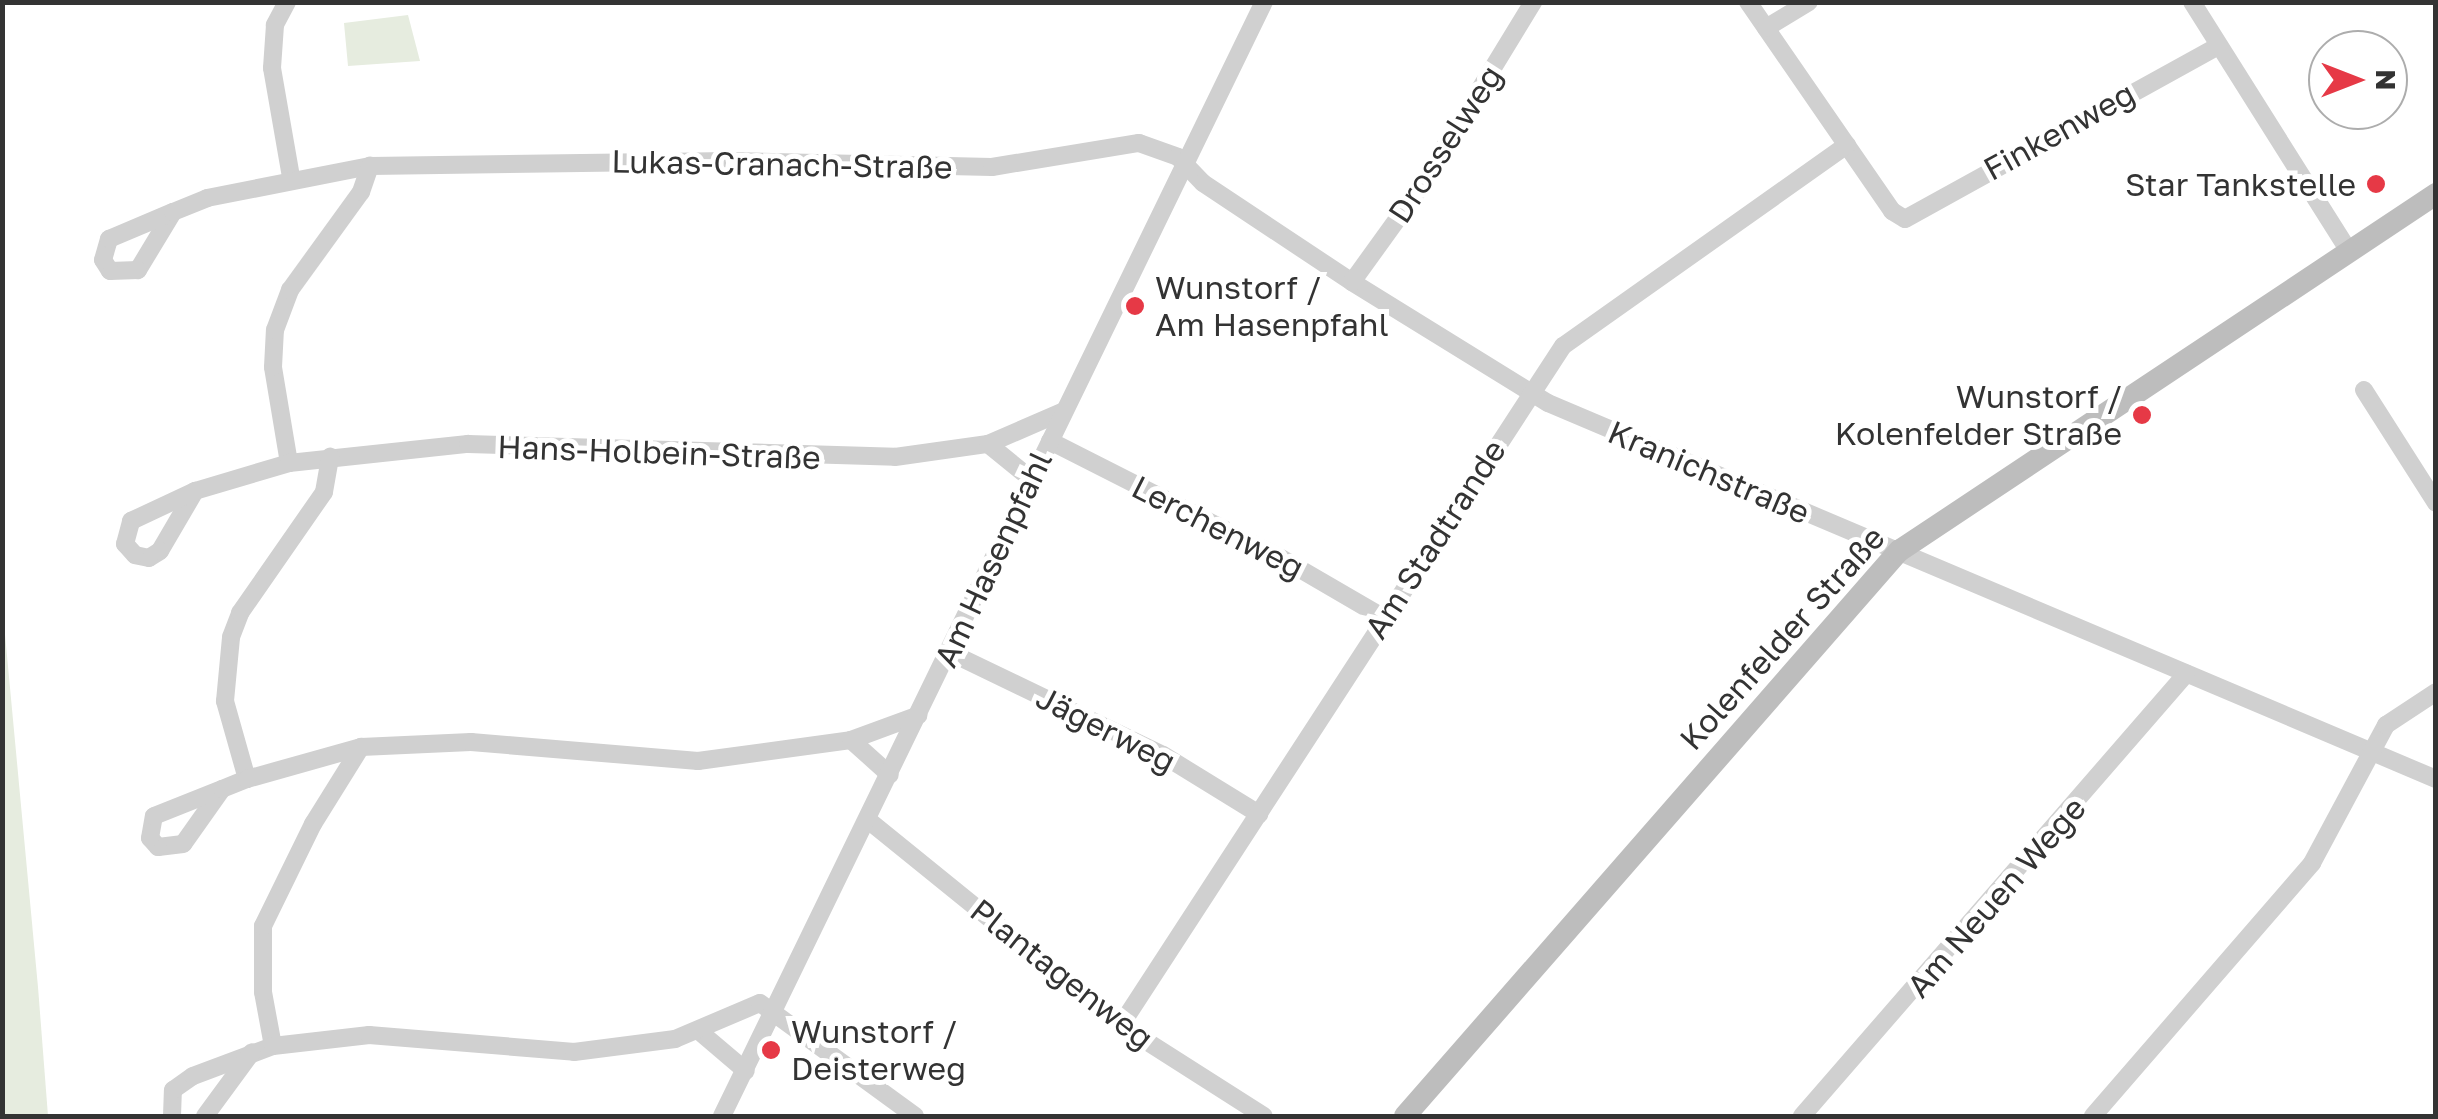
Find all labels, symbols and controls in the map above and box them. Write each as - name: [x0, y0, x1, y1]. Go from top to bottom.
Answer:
- north arrow: [2308, 30, 2408, 130]
- street label: Drosselweg: [1380, 58, 1510, 230]
- text: N: [2370, 69, 2403, 91]
- street label: Finkenweg: [1977, 74, 2141, 188]
- street label: Lukas-Cranach-Straße: [611, 142, 953, 186]
- place label: Star Tankstelle: [2125, 165, 2356, 203]
- marker: Star Tankstelle: [2365, 173, 2387, 195]
- place label: Wunstorf / Am Hasenpfahl: [1155, 269, 1389, 344]
- marker: Wunstorf / Am Hasenpfahl: [1124, 295, 1146, 317]
- place label: Wunstorf / Kolenfelder Straße: [1835, 378, 2122, 453]
- marker: Wunstorf / Kolenfelder Straße: [2131, 404, 2153, 426]
- street label: Kranichstraße: [1603, 412, 1815, 532]
- street label: Hans-Holbein-Straße: [497, 427, 821, 477]
- street label: Am Stadtrande: [1357, 432, 1513, 646]
- street label: Am Hasenpfahl: [926, 445, 1060, 673]
- street label: Lerchenweg: [1126, 467, 1310, 587]
- street label: Kolenfelder Straße: [1672, 518, 1892, 758]
- street label: Jägerweg: [1030, 678, 1182, 780]
- street label: Am Neuen Wege: [1899, 789, 2093, 1005]
- street label: Plantagenweg: [963, 891, 1161, 1057]
- place label: Wunstorf / Deisterweg: [791, 1013, 966, 1088]
- marker: Wunstorf / Deisterweg: [760, 1039, 782, 1061]

